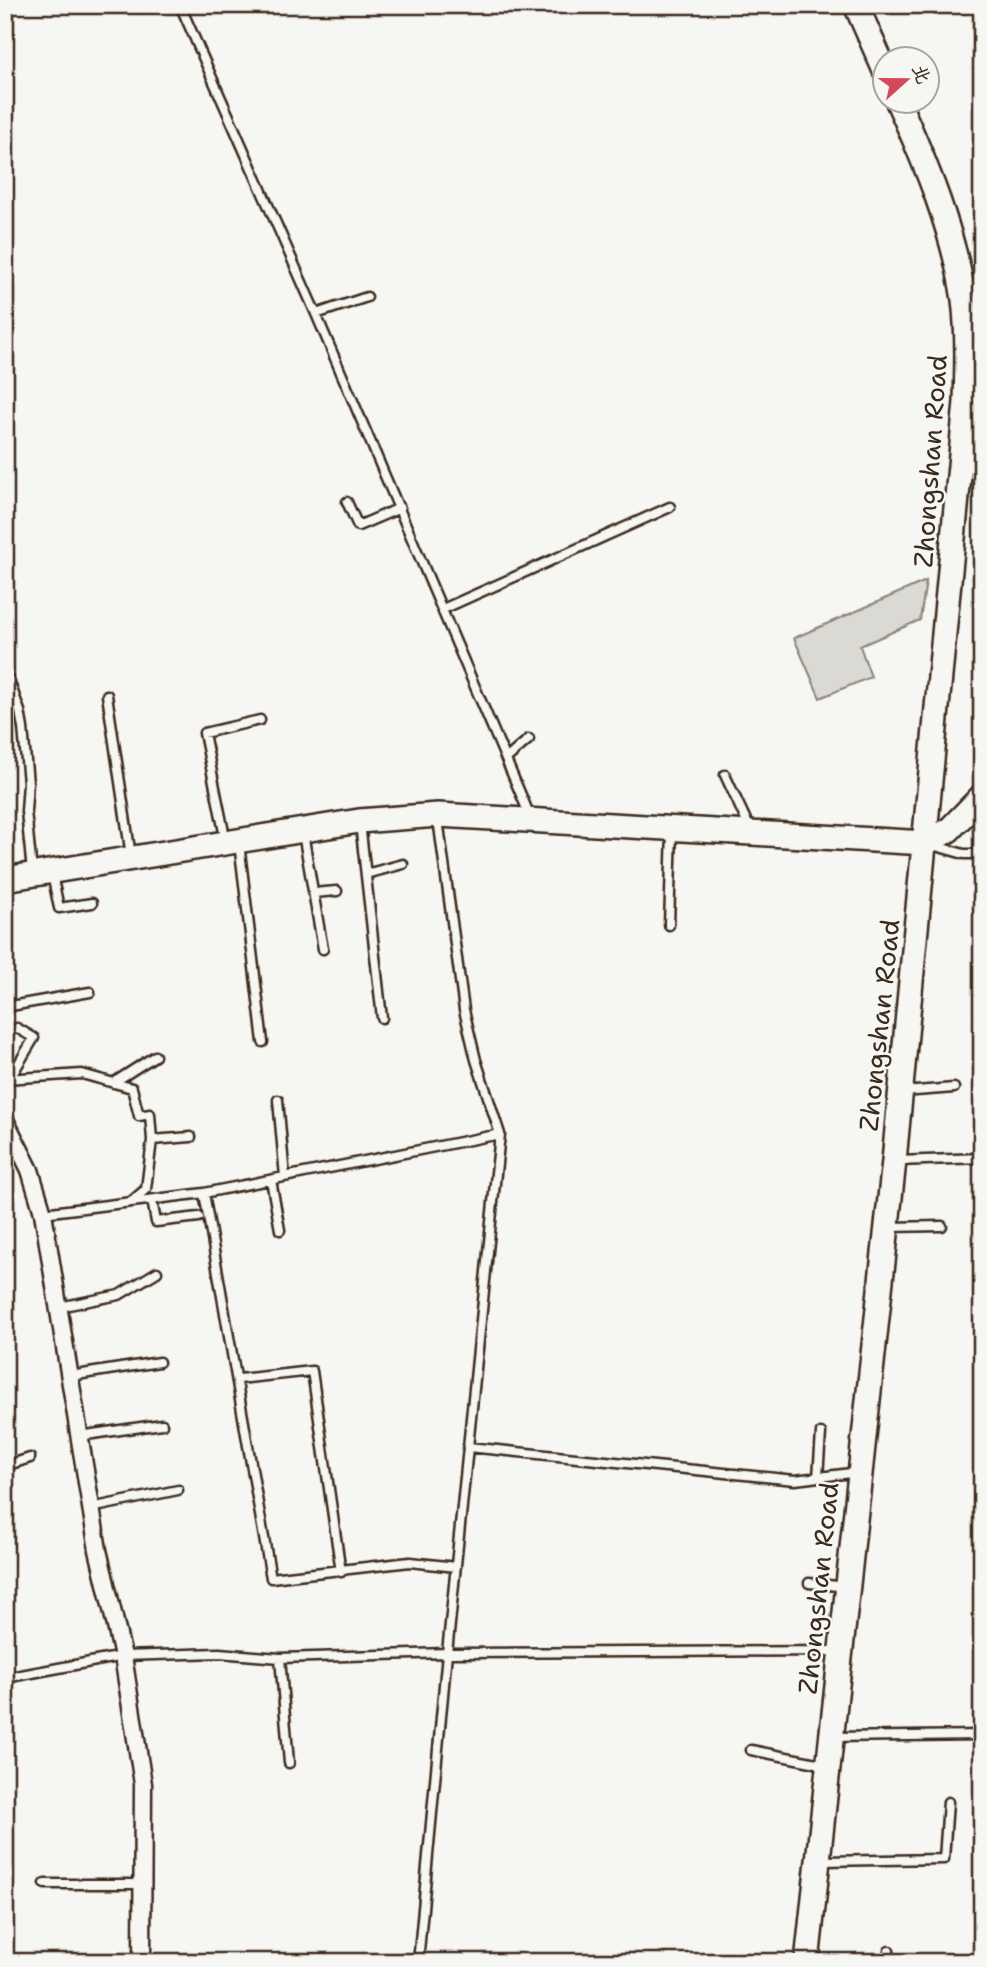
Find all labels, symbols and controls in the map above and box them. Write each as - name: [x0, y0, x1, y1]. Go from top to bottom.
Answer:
- north arrow: [872, 46, 942, 116]
- text: 北: [906, 61, 936, 87]
- street label: Zhongshan Road: [905, 353, 955, 569]
- street label: Zhongshan Road: [850, 917, 908, 1133]
- street label: Zhongshan Road: [789, 1480, 847, 1696]

